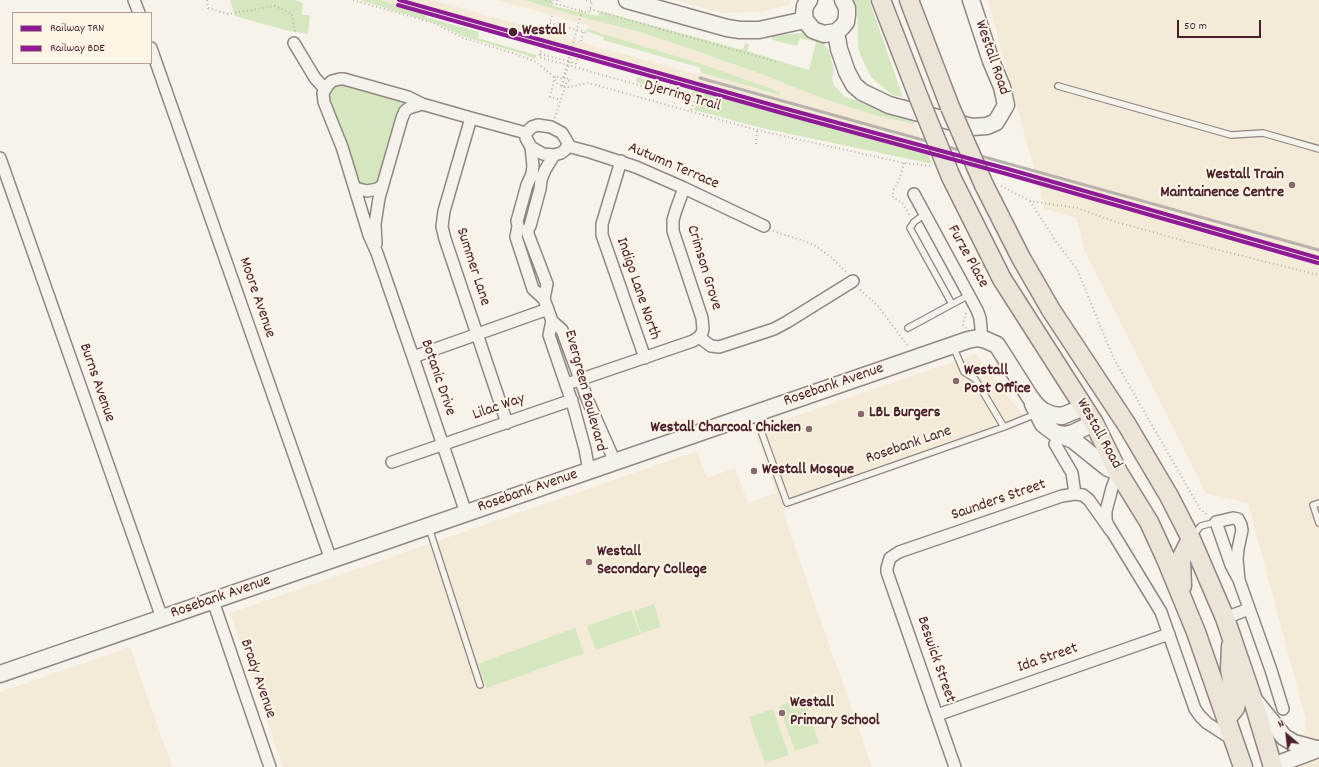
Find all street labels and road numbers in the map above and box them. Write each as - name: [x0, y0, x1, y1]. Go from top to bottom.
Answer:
- street label: Westall Road: [969, 18, 1013, 98]
- street label: Djerring Trail: [641, 77, 723, 117]
- street label: Autumn Terrace: [625, 139, 721, 195]
- street label: Furze Place: [942, 222, 992, 292]
- street label: Crimson Grove: [681, 223, 725, 313]
- street label: Summer Lane: [450, 225, 494, 309]
- street label: Indigo Lane North: [611, 235, 663, 343]
- street label: Moore Avenue: [233, 255, 279, 341]
- street label: Evergreen Boulevard: [559, 328, 609, 454]
- street label: Botanic Drive: [415, 337, 459, 419]
- street label: Burns Avenue: [74, 341, 118, 425]
- street label: Rosebank Avenue: [781, 360, 887, 412]
- street label: Lilac Way: [470, 390, 528, 426]
- street label: Westall Road: [1071, 395, 1125, 473]
- street label: Rosebank Lane: [864, 422, 954, 470]
- street label: Rosebank Avenue: [475, 466, 581, 518]
- street label: Saunders Street: [949, 476, 1049, 526]
- street label: Rosebank Avenue: [168, 572, 274, 624]
- street label: Beswick Street: [911, 614, 959, 706]
- street label: Brady Avenue: [235, 637, 279, 721]
- street label: Ida Street: [1015, 640, 1081, 678]

